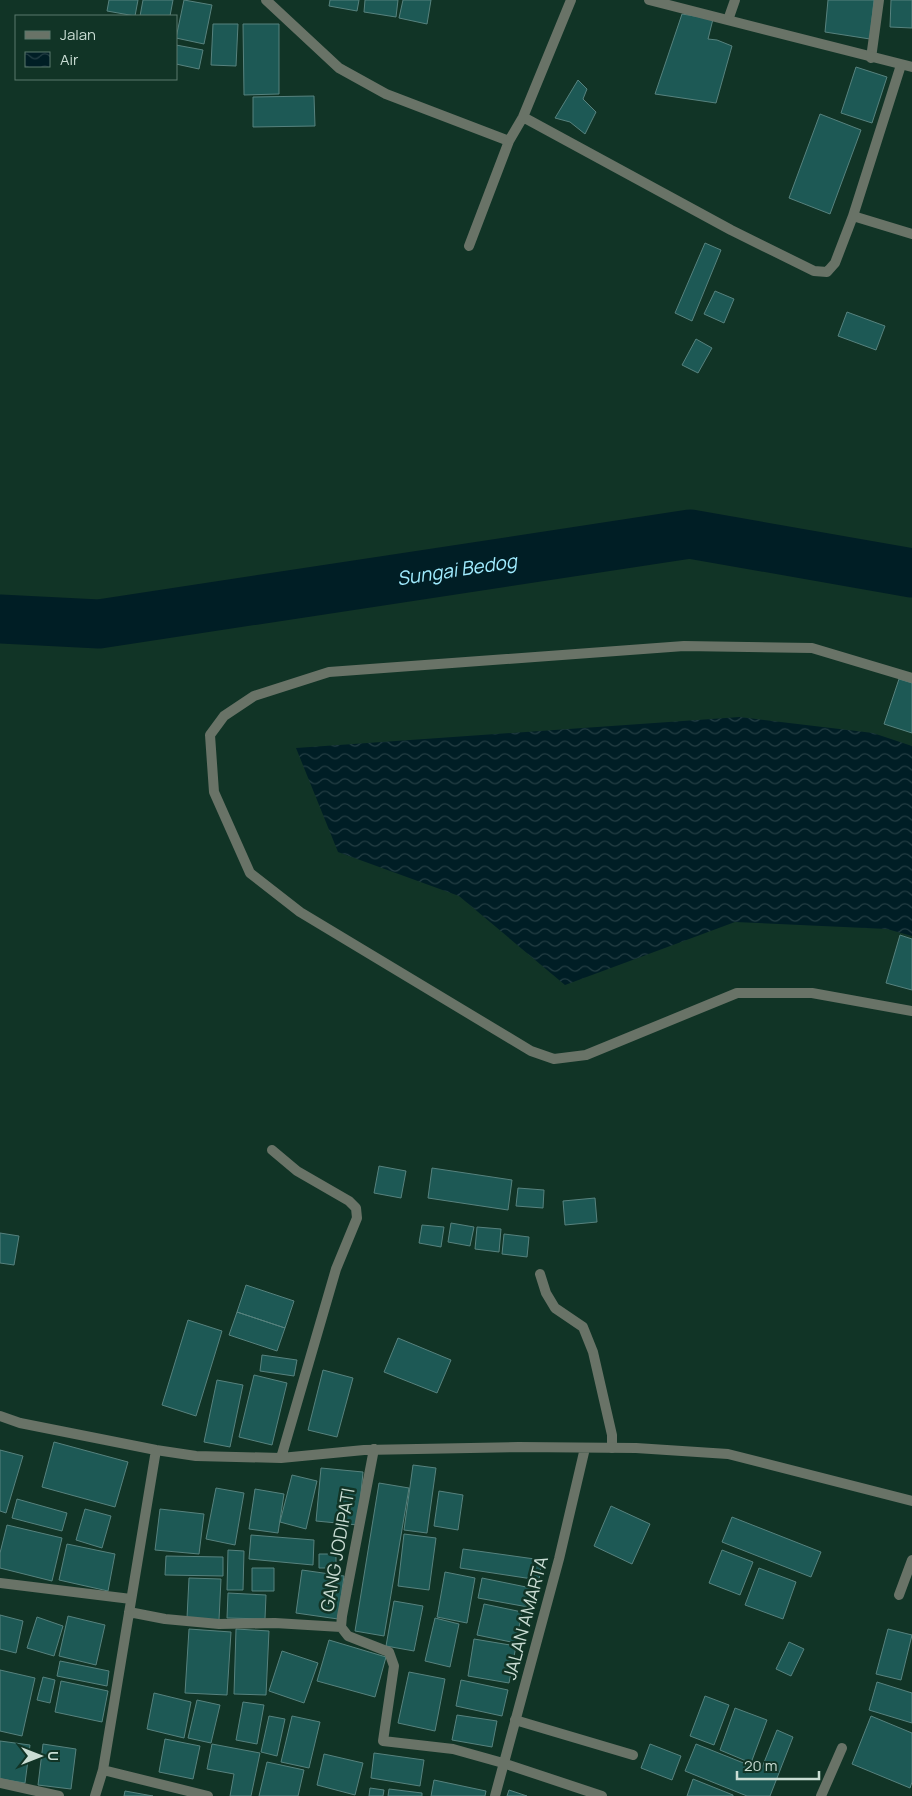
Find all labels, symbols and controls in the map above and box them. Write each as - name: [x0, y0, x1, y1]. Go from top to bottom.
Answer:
- legend: [15, 15, 178, 80]
- text: Jalan: [60, 24, 96, 45]
- text: Air: [60, 49, 79, 70]
- water label: Sungai Bedog: [395, 547, 520, 591]
- street label: GANG JODIPATI: [314, 1486, 360, 1614]
- street label: JALAN AMARTA: [497, 1553, 553, 1682]
- north arrow: [15, 1731, 65, 1781]
- scale bar: [737, 1748, 820, 1780]
- text: U: [44, 1751, 63, 1761]
- text: 20 m: [744, 1755, 777, 1776]

